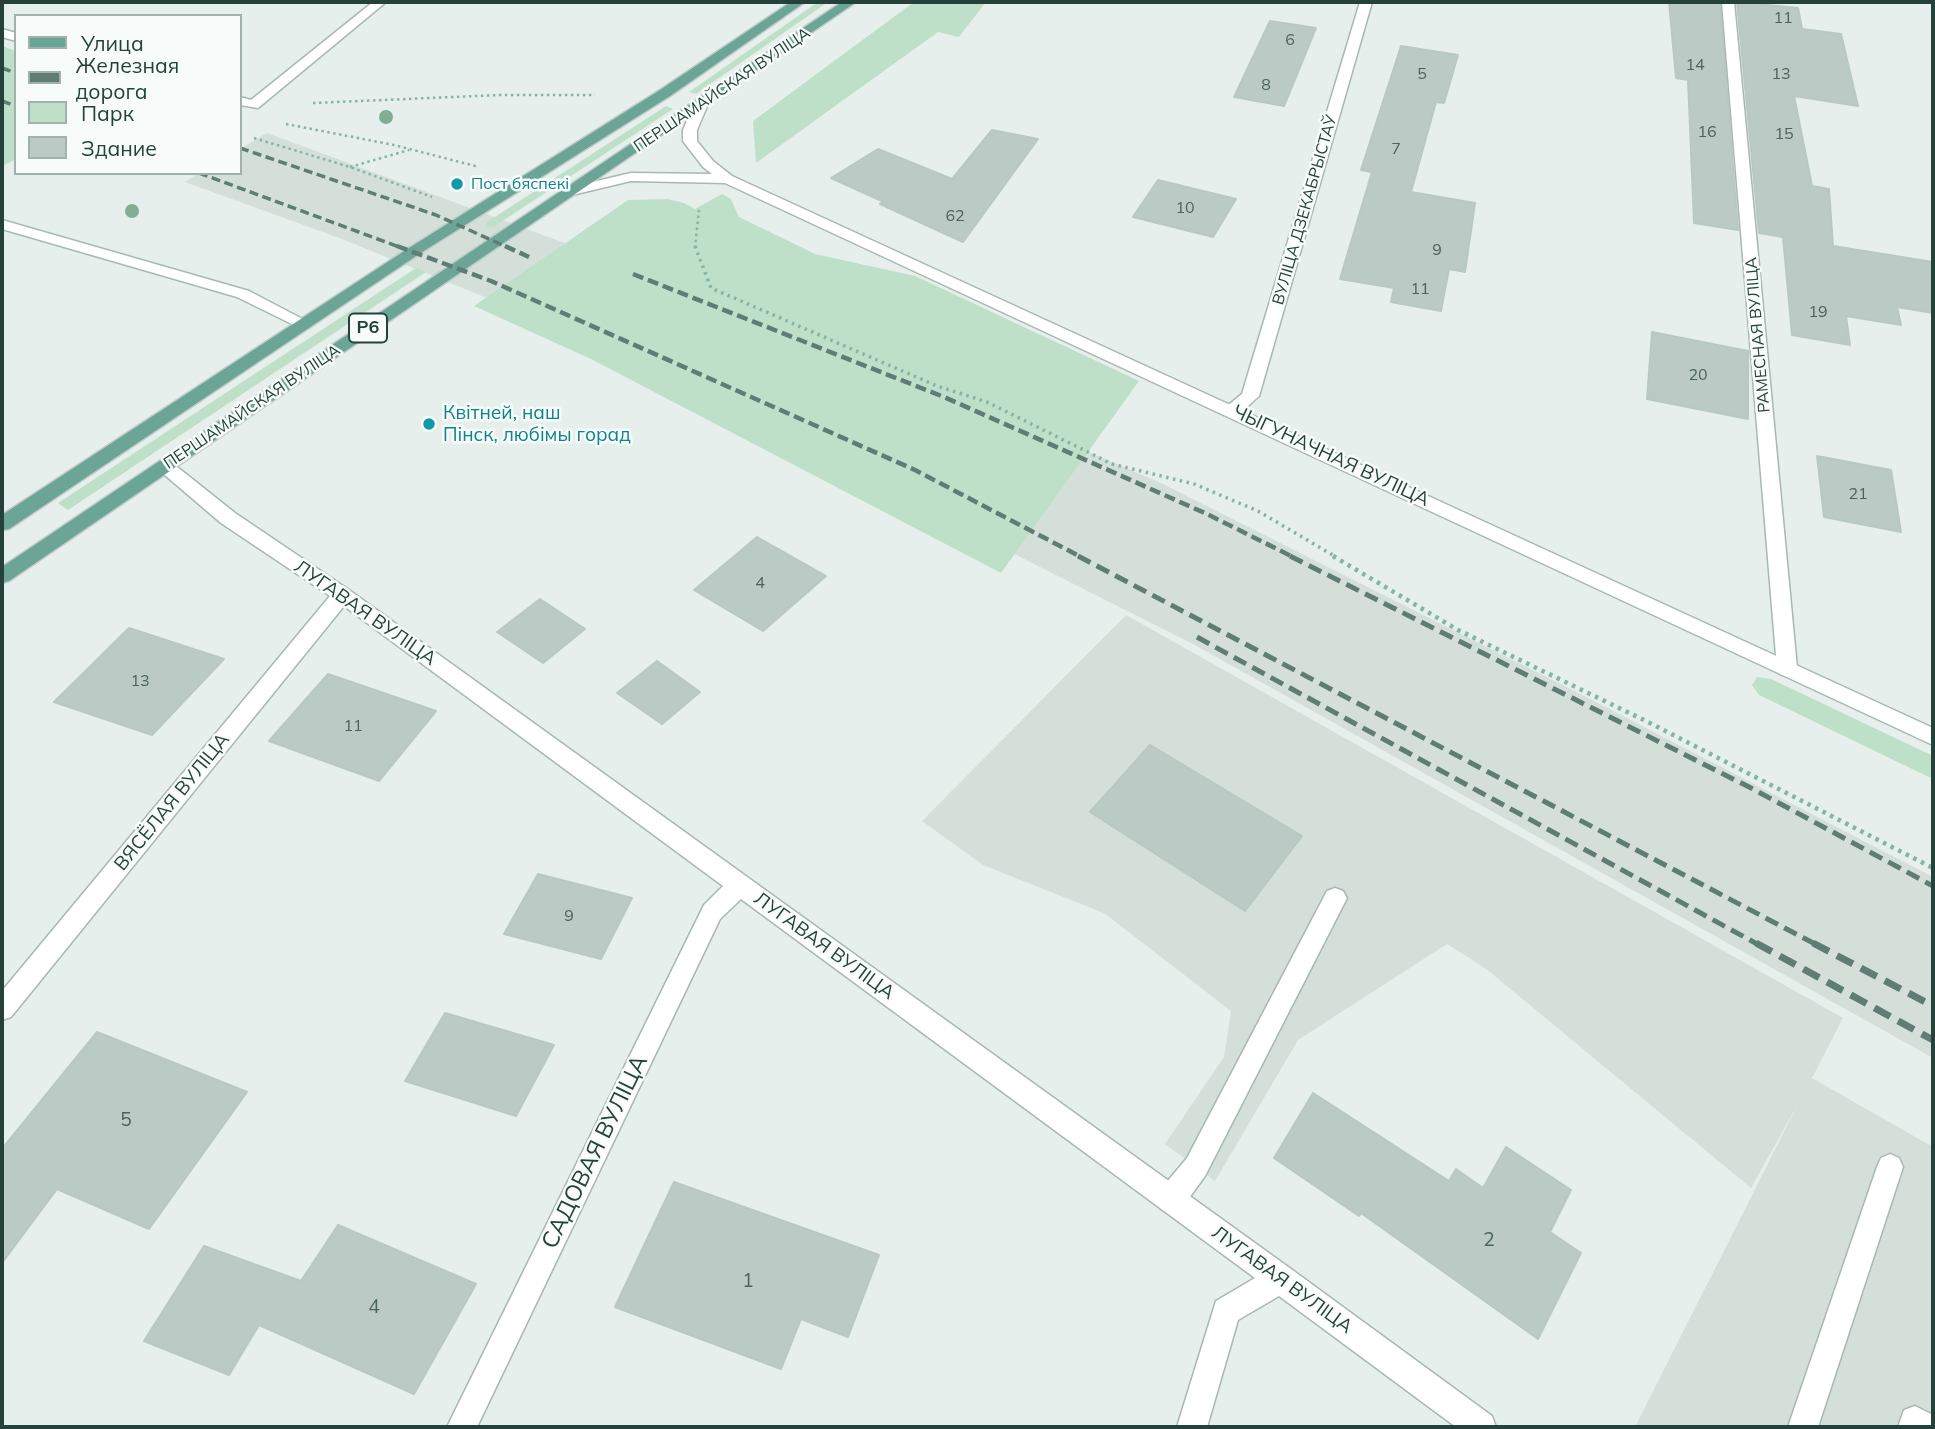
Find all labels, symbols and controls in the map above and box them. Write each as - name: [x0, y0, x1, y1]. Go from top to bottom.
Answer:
- house number: 11: [1773, 8, 1793, 28]
- legend: [14, 14, 242, 175]
- street label: ПЕРШАМАЙСКАЯ ВУЛІЦА: [630, 24, 814, 156]
- text: Улица: [81, 30, 144, 56]
- house number: 6: [1285, 30, 1295, 50]
- text: Железная дорога: [75, 52, 179, 104]
- house number: 14: [1685, 55, 1705, 75]
- house number: 5: [1417, 64, 1427, 84]
- house number: 13: [1771, 64, 1791, 84]
- house number: 8: [1261, 75, 1271, 95]
- text: Парк: [81, 100, 134, 126]
- street label: ВУЛІЦА ДЗЕКАБРЫСТАЎ: [1269, 113, 1341, 307]
- house number: 16: [1697, 122, 1717, 142]
- house number: 15: [1774, 124, 1794, 144]
- text: Здание: [81, 135, 157, 161]
- house number: 7: [1391, 139, 1401, 159]
- place label: Пост бяспекі: [471, 174, 569, 194]
- marker: Пост бяспекі: [449, 176, 465, 192]
- house number: 10: [1175, 198, 1195, 218]
- house number: 62: [945, 206, 965, 226]
- house number: 9: [1432, 240, 1442, 260]
- street label: РАМЕСНАЯ ВУЛІЦА: [1742, 256, 1774, 414]
- house number: 11: [1410, 279, 1430, 299]
- house number: 19: [1808, 302, 1828, 322]
- road number: Р6: [349, 314, 387, 342]
- street label: ПЕРШАМАЙСКАЯ ВУЛІЦА: [160, 341, 344, 473]
- house number: 20: [1688, 365, 1708, 385]
- street label: ЧЫГУНАЧНАЯ ВУЛІЦА: [1229, 400, 1433, 512]
- place label: Квітней, наш Пінск, любімы горад: [443, 402, 631, 446]
- marker: Квітней, наш Пінск, любімы горад: [421, 416, 437, 432]
- house number: 21: [1848, 484, 1868, 504]
- street label: ЛУГАВАЯ ВУЛІЦА: [290, 555, 440, 671]
- house number: 4: [755, 573, 765, 593]
- house number: 13: [130, 671, 150, 691]
- house number: 11: [343, 716, 363, 736]
- street label: ВЯСЁЛАЯ ВУЛІЦА: [110, 729, 234, 875]
- street label: ЛУГАВАЯ ВУЛІЦА: [749, 887, 899, 1005]
- house number: 9: [564, 906, 574, 926]
- street label: САДОВАЯ ВУЛІЦА: [536, 1051, 654, 1253]
- house number: 5: [120, 1109, 132, 1131]
- street label: ЛУГАВАЯ ВУЛІЦА: [1207, 1221, 1357, 1339]
- house number: 2: [1483, 1229, 1495, 1251]
- house number: 1: [742, 1270, 754, 1292]
- house number: 4: [368, 1296, 380, 1318]

